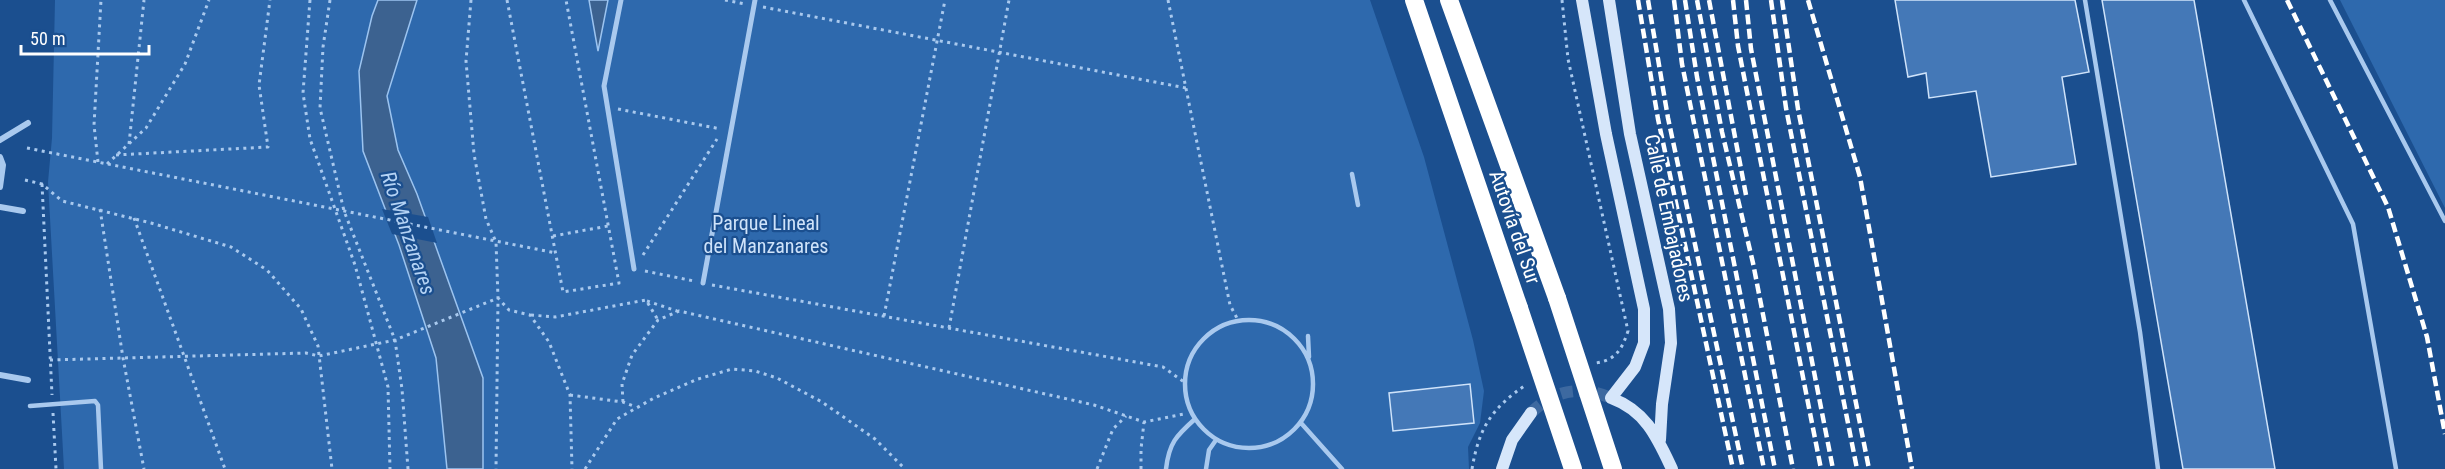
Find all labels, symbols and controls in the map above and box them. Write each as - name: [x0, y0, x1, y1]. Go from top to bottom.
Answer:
- scale bar: [21, 18, 148, 56]
- text: 50 m: [30, 28, 65, 49]
- street label: Calle de Embajadores: [1640, 132, 1698, 304]
- street label: Autovía del Sur: [1484, 167, 1546, 287]
- water label: Río Manzanares: [376, 168, 440, 298]
- park label: Parque Lineal del Manzanares: [704, 211, 828, 258]

